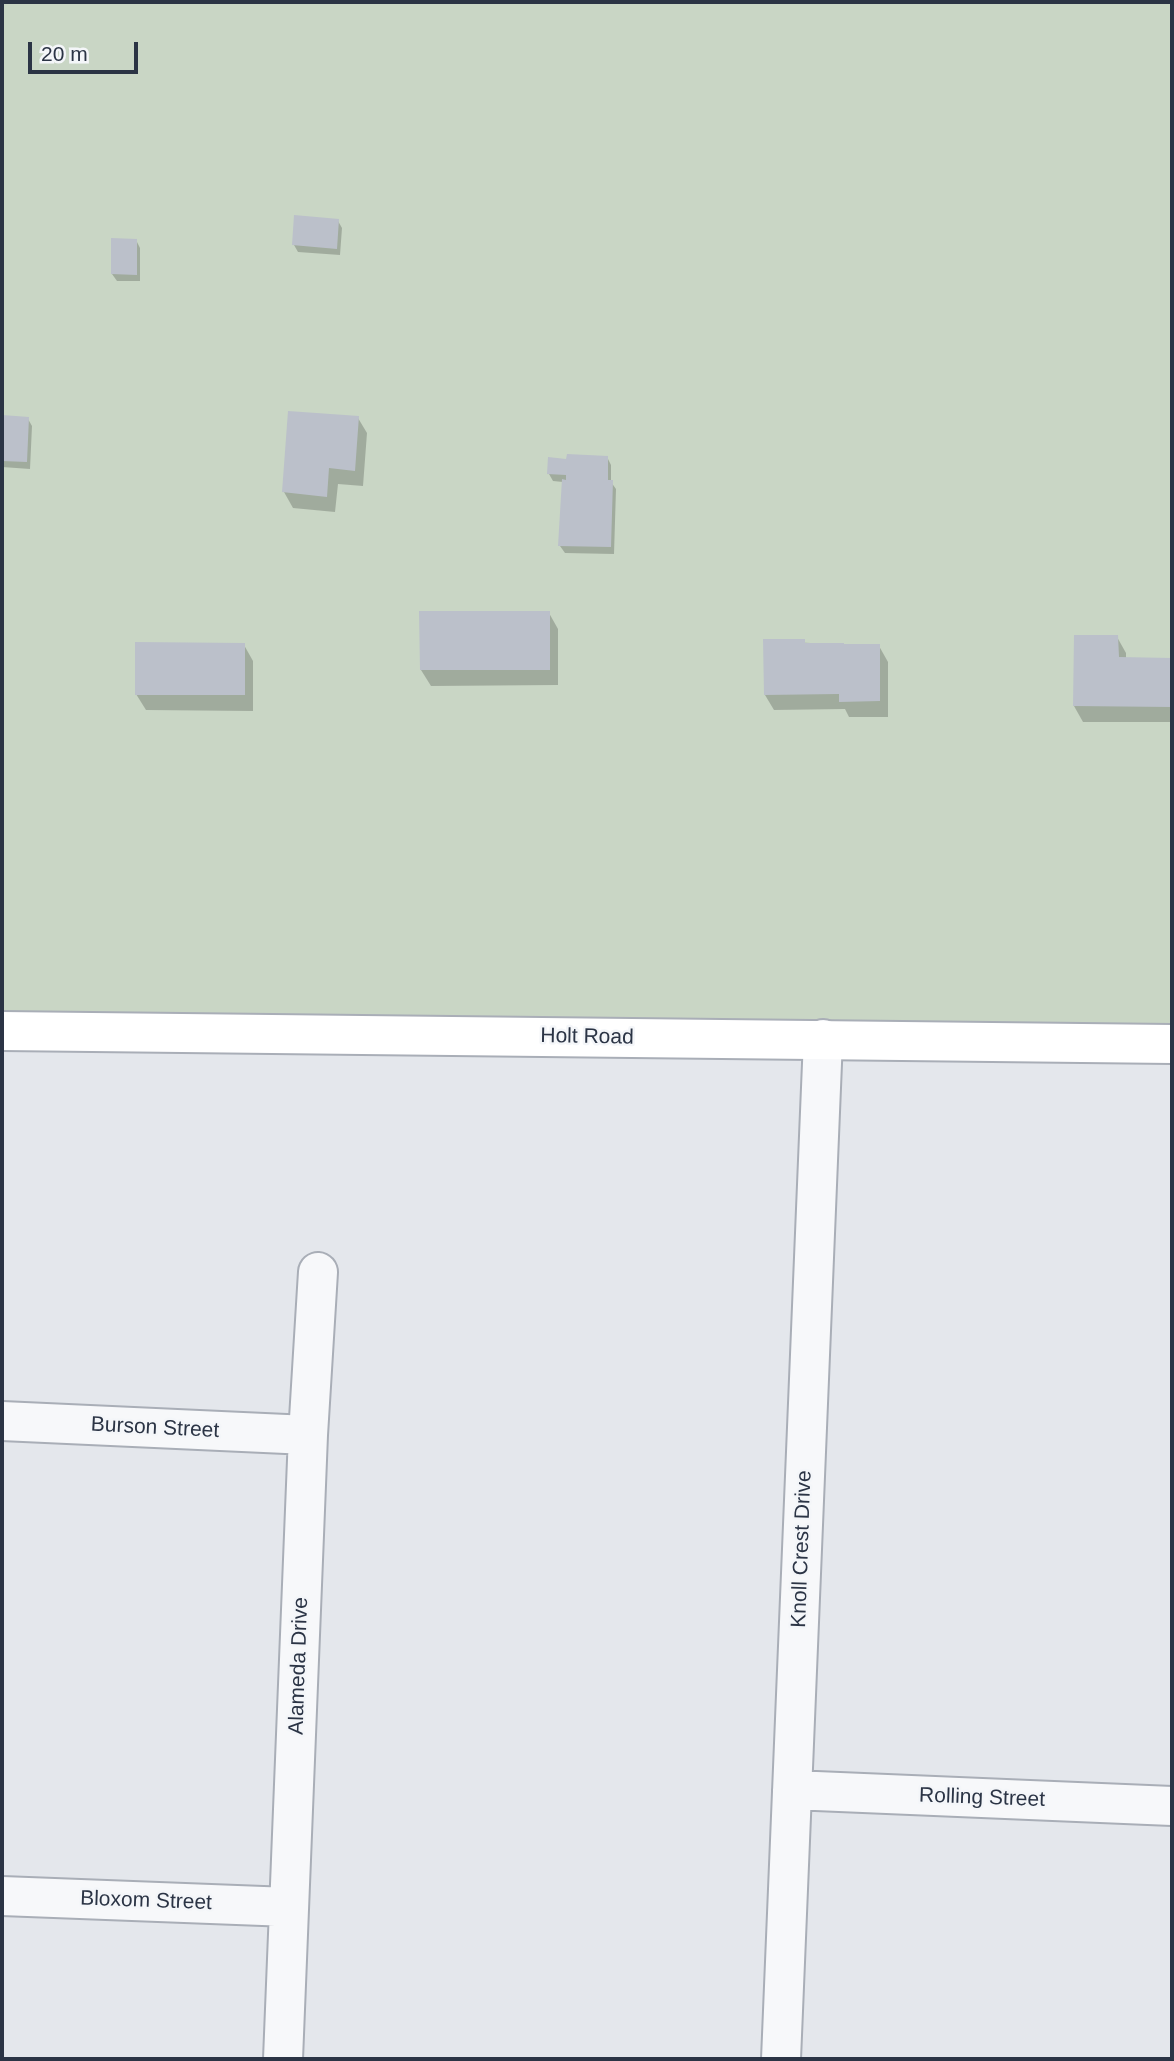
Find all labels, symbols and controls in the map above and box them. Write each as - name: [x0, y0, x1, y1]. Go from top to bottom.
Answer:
- scale bar: [32, 28, 142, 72]
- text: 20 m: [41, 42, 88, 65]
- street label: Holt Road: [540, 1024, 634, 1050]
- street label: Burson Street: [90, 1412, 220, 1444]
- street label: Knoll Crest Drive: [787, 1470, 817, 1628]
- street label: Alameda Drive: [284, 1597, 314, 1735]
- street label: Rolling Street: [919, 1783, 1045, 1813]
- street label: Bloxom Street: [80, 1886, 212, 1916]

